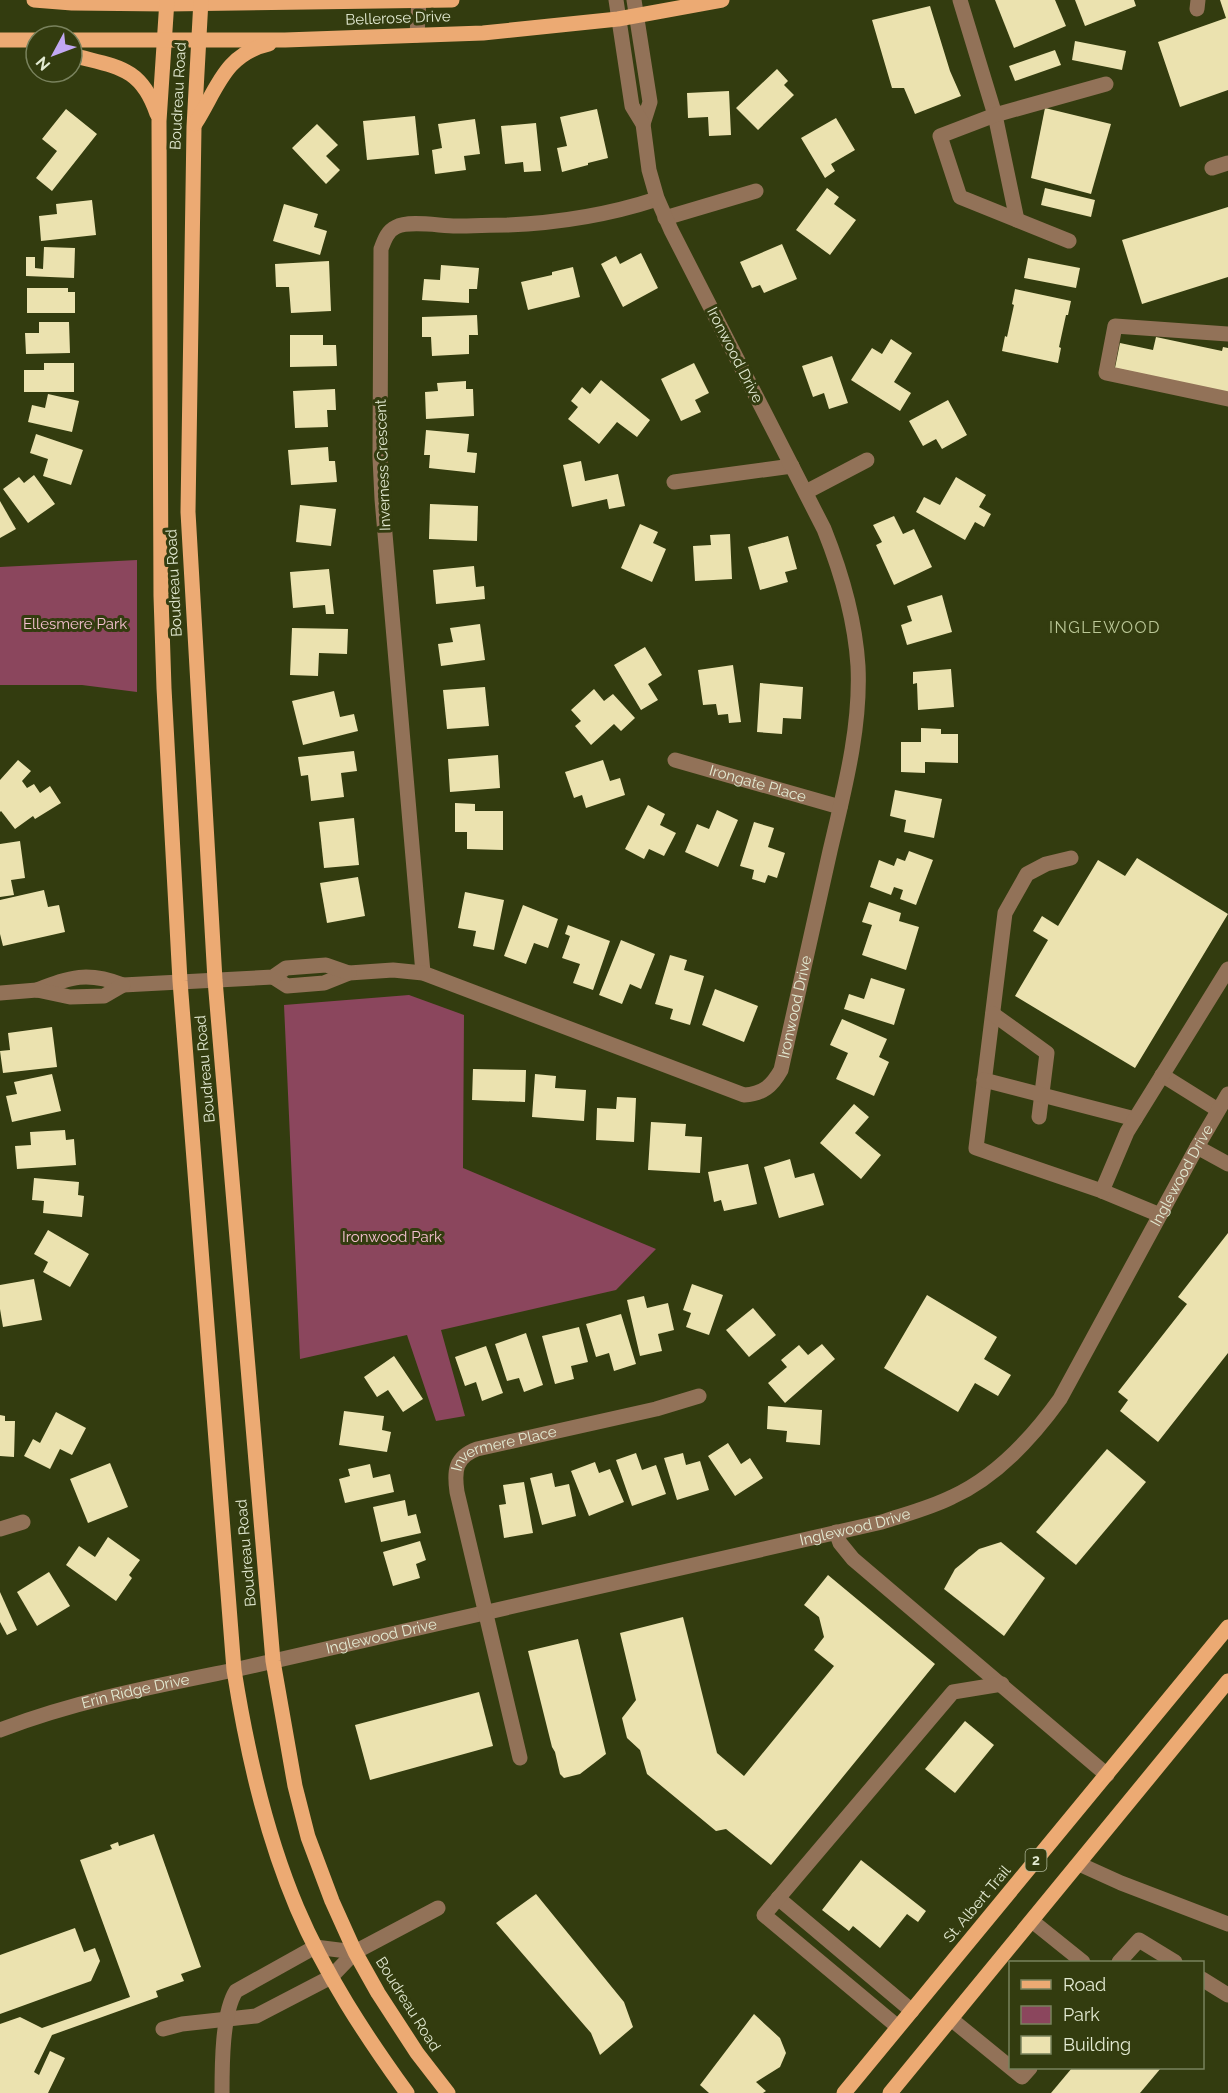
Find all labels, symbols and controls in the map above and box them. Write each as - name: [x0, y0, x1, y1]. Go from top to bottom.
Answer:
- street label: Bellerose Drive: [345, 7, 451, 29]
- north arrow: [24, 24, 84, 84]
- street label: Boudreau Road: [166, 42, 190, 150]
- text: N: [32, 53, 54, 74]
- street label: Ironwood Drive: [703, 304, 767, 406]
- street label: Inverness Crescent: [372, 399, 394, 531]
- street label: Boudreau Road: [162, 529, 186, 637]
- park label: Ellesmere Park: [23, 615, 127, 633]
- district label: INGLEWOOD: [1049, 618, 1161, 637]
- street label: Irongate Place: [707, 761, 808, 806]
- street label: Ironwood Drive: [775, 954, 815, 1060]
- street label: Boudreau Road: [191, 1014, 219, 1124]
- street label: Inglewood Drive: [1147, 1121, 1217, 1229]
- park label: Ironwood Park: [342, 1228, 442, 1246]
- street label: Invermere Place: [447, 1422, 558, 1473]
- street label: Boudreau Road: [232, 1498, 260, 1608]
- street label: Inglewood Drive: [798, 1505, 913, 1550]
- street label: Inglewood Drive: [324, 1615, 439, 1658]
- street label: Erin Ridge Drive: [79, 1670, 191, 1712]
- road number: 2: [1026, 1849, 1046, 1871]
- street label: St. Albert Trail: [940, 1861, 1015, 1946]
- street label: Boudreau Road: [372, 1953, 444, 2055]
- legend: [1009, 1961, 1204, 2069]
- text: Road: [1063, 1974, 1106, 1995]
- text: Park: [1063, 2004, 1100, 2025]
- text: Building: [1063, 2034, 1131, 2055]

